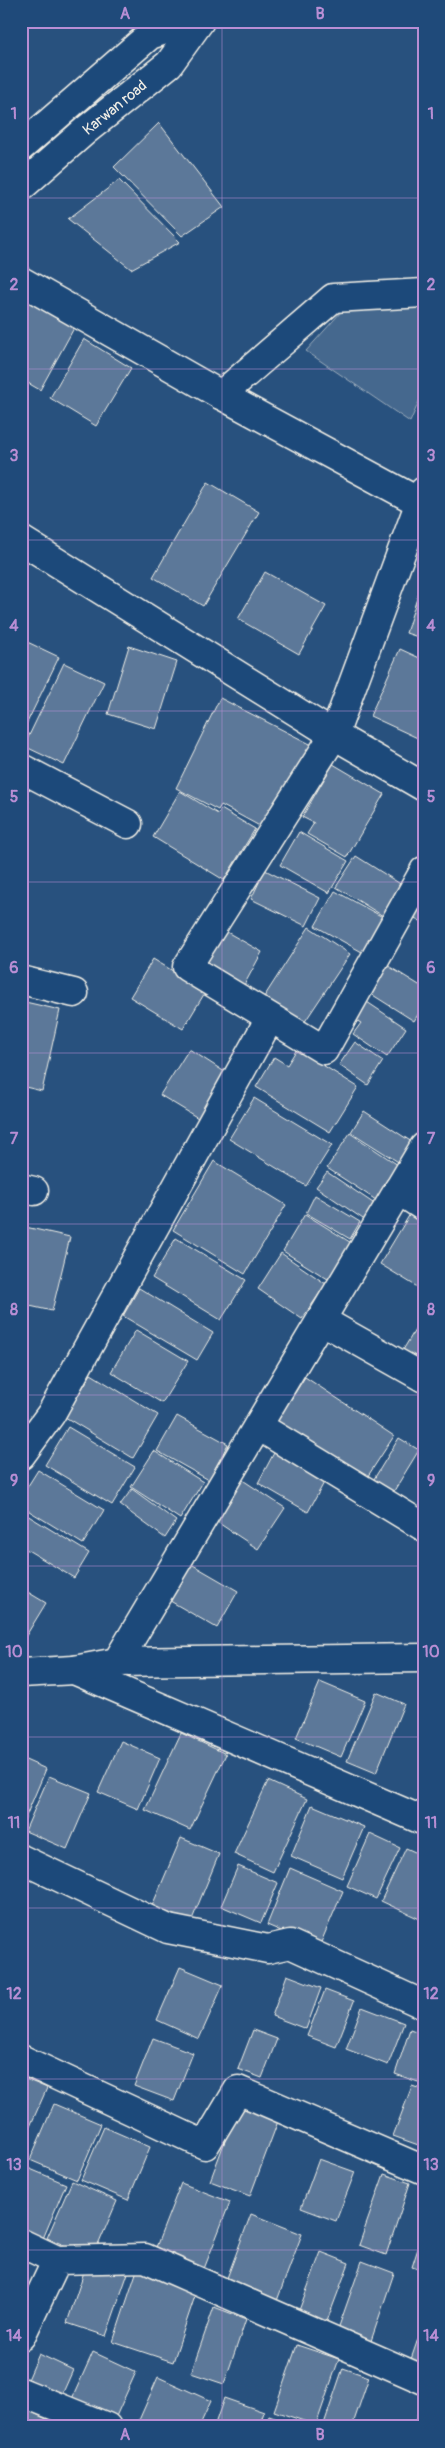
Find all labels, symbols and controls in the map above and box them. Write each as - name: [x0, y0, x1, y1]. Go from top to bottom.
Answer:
- text: A: [120, 4, 131, 24]
- text: B: [315, 4, 325, 24]
- street label: Karwan road: [79, 76, 151, 140]
- text: 1: [11, 104, 17, 124]
- text: 1: [428, 104, 434, 124]
- text: 2: [10, 275, 19, 295]
- text: 2: [427, 275, 436, 295]
- text: 3: [10, 446, 19, 466]
- text: 3: [427, 446, 436, 466]
- text: 4: [9, 616, 19, 636]
- text: 4: [426, 616, 436, 636]
- text: 5: [10, 787, 19, 807]
- text: 5: [427, 787, 436, 807]
- text: 6: [9, 958, 19, 978]
- text: 6: [426, 958, 436, 978]
- text: 7: [10, 1129, 19, 1149]
- text: 7: [427, 1129, 436, 1149]
- text: 8: [10, 1300, 18, 1320]
- text: 8: [427, 1300, 435, 1320]
- text: 9: [10, 1471, 18, 1491]
- text: 9: [427, 1471, 435, 1491]
- text: 10: [5, 1642, 23, 1662]
- text: 10: [422, 1642, 440, 1662]
- text: 11: [8, 1813, 20, 1833]
- text: 11: [425, 1813, 437, 1833]
- text: 12: [6, 1984, 22, 2004]
- text: 12: [423, 1984, 439, 2004]
- text: 13: [6, 2155, 22, 2175]
- text: 13: [423, 2155, 439, 2175]
- text: 14: [6, 2326, 22, 2346]
- text: 14: [423, 2326, 439, 2346]
- text: A: [120, 2425, 131, 2445]
- text: B: [315, 2425, 325, 2445]

